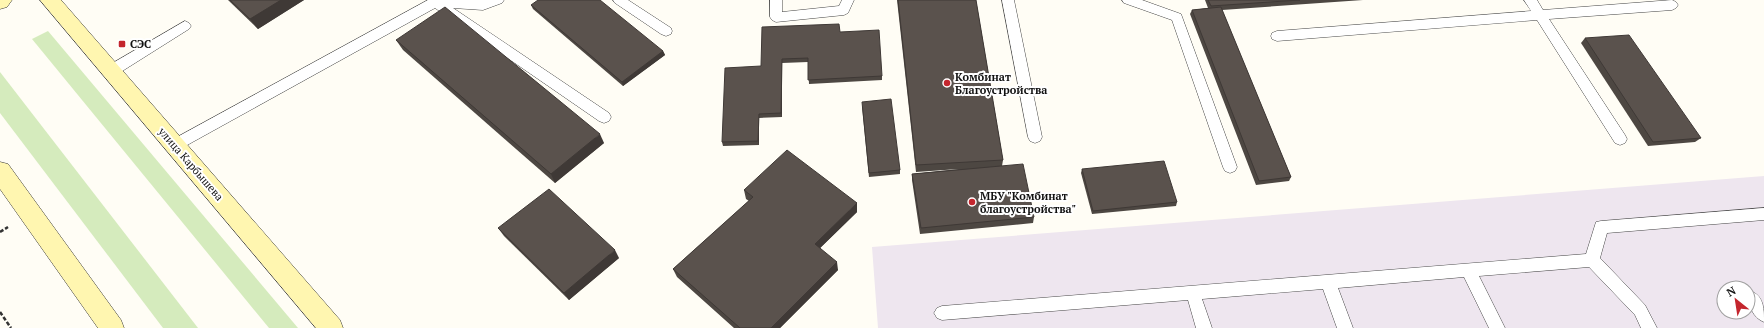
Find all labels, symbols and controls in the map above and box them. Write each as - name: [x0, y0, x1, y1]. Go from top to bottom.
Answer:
- place label: СЭС: [130, 37, 151, 51]
- marker: СЭС: [117, 39, 127, 49]
- place label: Комбинат Благоустройства: [955, 70, 1047, 97]
- marker: Комбинат Благоустройства: [942, 78, 952, 88]
- street label: улица Карбышева: [155, 124, 227, 204]
- place label: МБУ "Комбинат благоустройства": [980, 189, 1076, 216]
- marker: МБУ "Комбинат благоустройства": [967, 197, 977, 207]
- north arrow: [1716, 280, 1756, 320]
- text: N: [1724, 283, 1739, 299]

